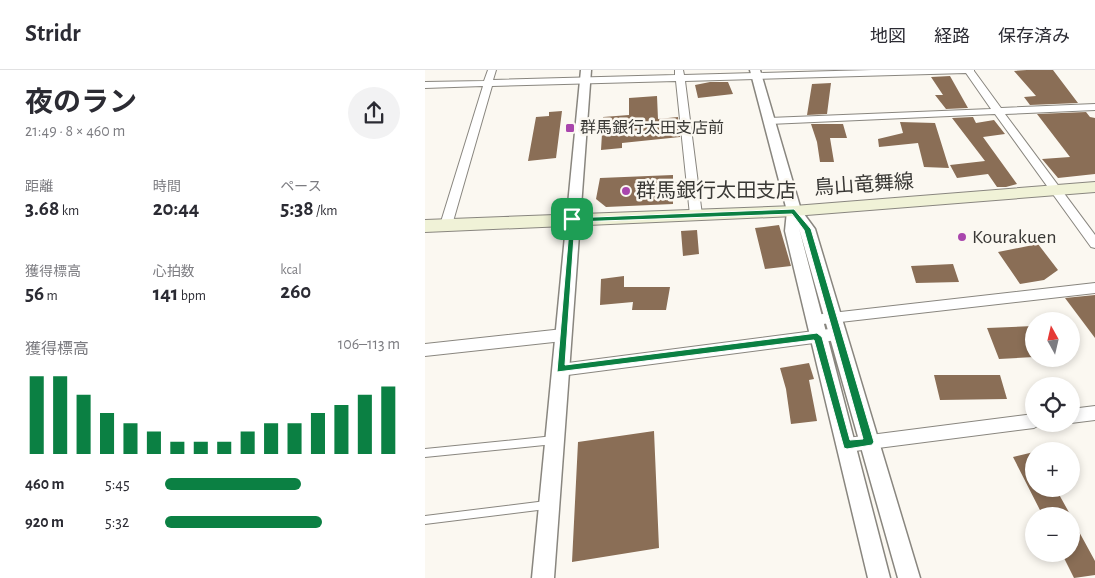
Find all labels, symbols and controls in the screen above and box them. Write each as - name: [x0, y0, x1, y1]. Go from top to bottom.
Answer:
- text: Stridr: [25, 22, 81, 46]
- text: 地図: [870, 28, 906, 46]
- text: 経路: [934, 28, 970, 46]
- text: 保存済み: [998, 28, 1070, 46]
- button: share: [348, 87, 400, 139]
- text: 夜のラン: [25, 89, 137, 117]
- place label: 群馬銀行太田支店前: [580, 119, 724, 136]
- marker: 群馬銀行太田支店前: [564, 122, 576, 134]
- text: 21:49 · 8 × 460 m: [25, 123, 125, 139]
- street label: 鳥山竜舞線: [813, 170, 915, 198]
- text: 距離: [25, 180, 53, 194]
- text: 時間: [153, 180, 181, 194]
- text: ペース: [280, 180, 322, 194]
- place label: 群馬銀行太田支店: [636, 180, 796, 201]
- marker: 群馬銀行太田支店: [620, 185, 632, 197]
- text: 3.68: [25, 198, 59, 219]
- text: 20:44: [153, 198, 199, 219]
- text: 5:38: [280, 198, 314, 219]
- pin: [551, 198, 593, 240]
- text: km: [59, 204, 79, 218]
- text: /km: [314, 204, 338, 218]
- icon: arrive: [558, 205, 586, 233]
- place label: Kourakuen: [972, 227, 1057, 247]
- marker: Kourakuen: [956, 231, 968, 243]
- text: kcal: [280, 263, 302, 277]
- text: 獲得標高: [25, 265, 81, 279]
- text: 心拍数: [153, 265, 195, 279]
- text: 260: [280, 281, 311, 302]
- text: 56: [25, 283, 44, 304]
- text: 141: [153, 283, 178, 304]
- text: m: [44, 289, 58, 303]
- text: bpm: [178, 289, 206, 303]
- north arrow: [1025, 312, 1080, 368]
- map controls: [1025, 312, 1080, 562]
- text: 106–113 m: [338, 336, 400, 352]
- text: 獲得標高: [25, 341, 89, 357]
- button: locate: [1025, 377, 1080, 432]
- button: +: [1025, 442, 1080, 497]
- text: 460 m: [25, 476, 64, 492]
- text: 5:45: [105, 476, 130, 492]
- button: −: [1025, 507, 1080, 562]
- text: 920 m: [25, 514, 64, 530]
- text: 5:32: [105, 514, 129, 530]

